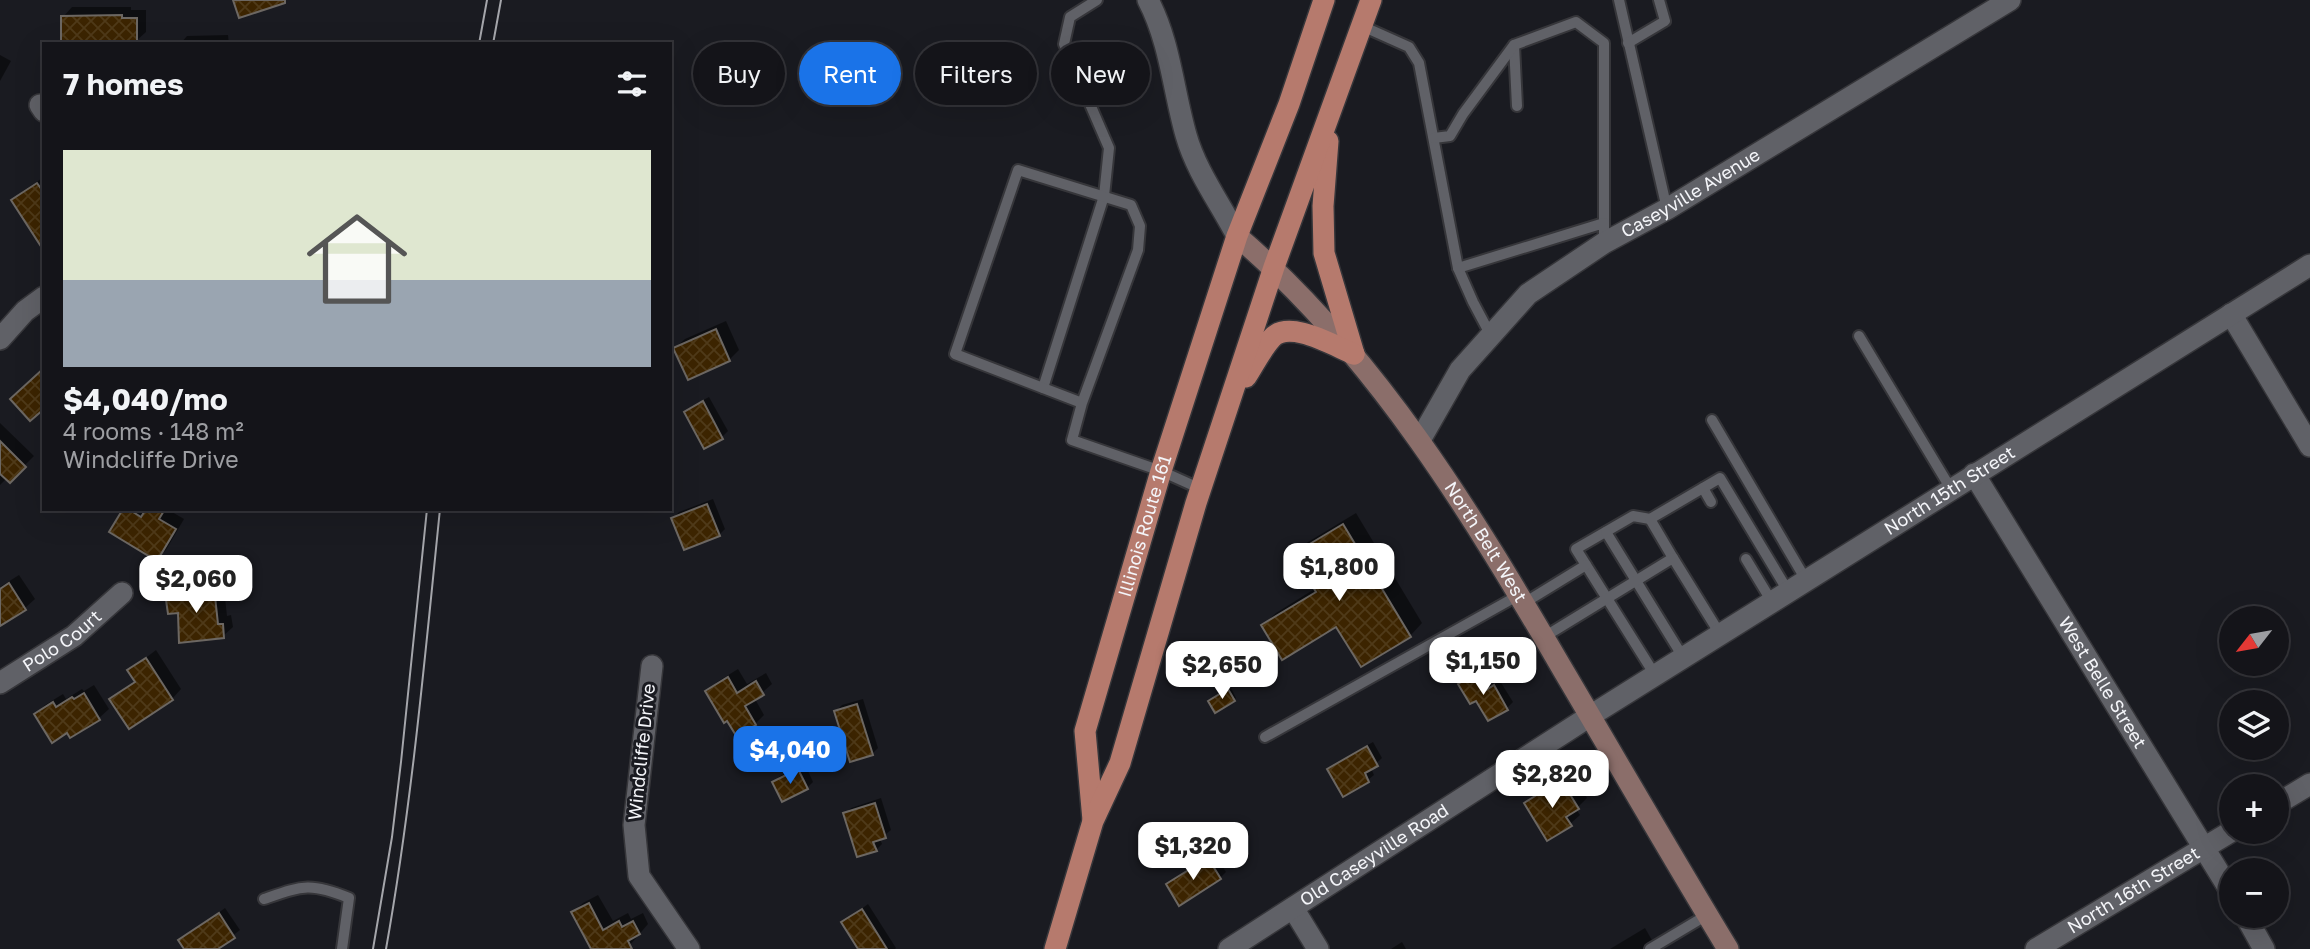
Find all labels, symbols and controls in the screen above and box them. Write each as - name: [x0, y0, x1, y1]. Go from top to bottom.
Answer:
- chip: Buy: [693, 42, 785, 105]
- chip: Rent: [799, 42, 901, 105]
- chip: Filters: [915, 42, 1037, 105]
- chip: New: [1051, 42, 1150, 105]
- icon: filters: [613, 65, 651, 103]
- text: 7 homes: [63, 66, 184, 102]
- street label: Caseyville Avenue: [1617, 143, 1764, 242]
- icon: home: [294, 196, 420, 322]
- text: $4,040/mo: [63, 381, 228, 417]
- text: 4 rooms · 148 m²: [63, 417, 244, 445]
- street label: North 15th Street: [1880, 441, 2018, 539]
- text: Windcliffe Drive: [63, 445, 238, 473]
- street label: Illinois Route 161: [1113, 452, 1176, 599]
- street label: North Belt West: [1440, 477, 1532, 606]
- pin: $1,800: [1282, 544, 1396, 603]
- text: $1,800: [1299, 552, 1379, 580]
- pin: $2,060: [139, 556, 253, 615]
- text: $2,060: [155, 564, 237, 592]
- street label: Polo Court: [18, 605, 105, 676]
- north arrow: [2219, 606, 2289, 676]
- map controls: [2219, 606, 2289, 928]
- street label: West Belle Street: [2054, 612, 2152, 752]
- pin: $1,150: [1426, 638, 1540, 697]
- pin: $2,650: [1165, 642, 1279, 701]
- text: $1,150: [1445, 646, 1521, 674]
- text: $2,650: [1182, 650, 1262, 678]
- street label: Windcliffe Drive: [623, 682, 659, 821]
- button: layers: [2219, 690, 2289, 760]
- pin: $4,040: [733, 726, 847, 786]
- text: $4,040: [749, 735, 831, 763]
- pin: $2,820: [1495, 750, 1609, 810]
- text: $2,820: [1512, 759, 1592, 787]
- button: +: [2219, 774, 2289, 844]
- street label: Old Caseyville Road: [1295, 798, 1452, 910]
- pin: $1,320: [1136, 822, 1250, 882]
- text: $1,320: [1154, 831, 1232, 859]
- street label: North 16th Street: [2063, 841, 2203, 938]
- button: −: [2219, 858, 2289, 928]

